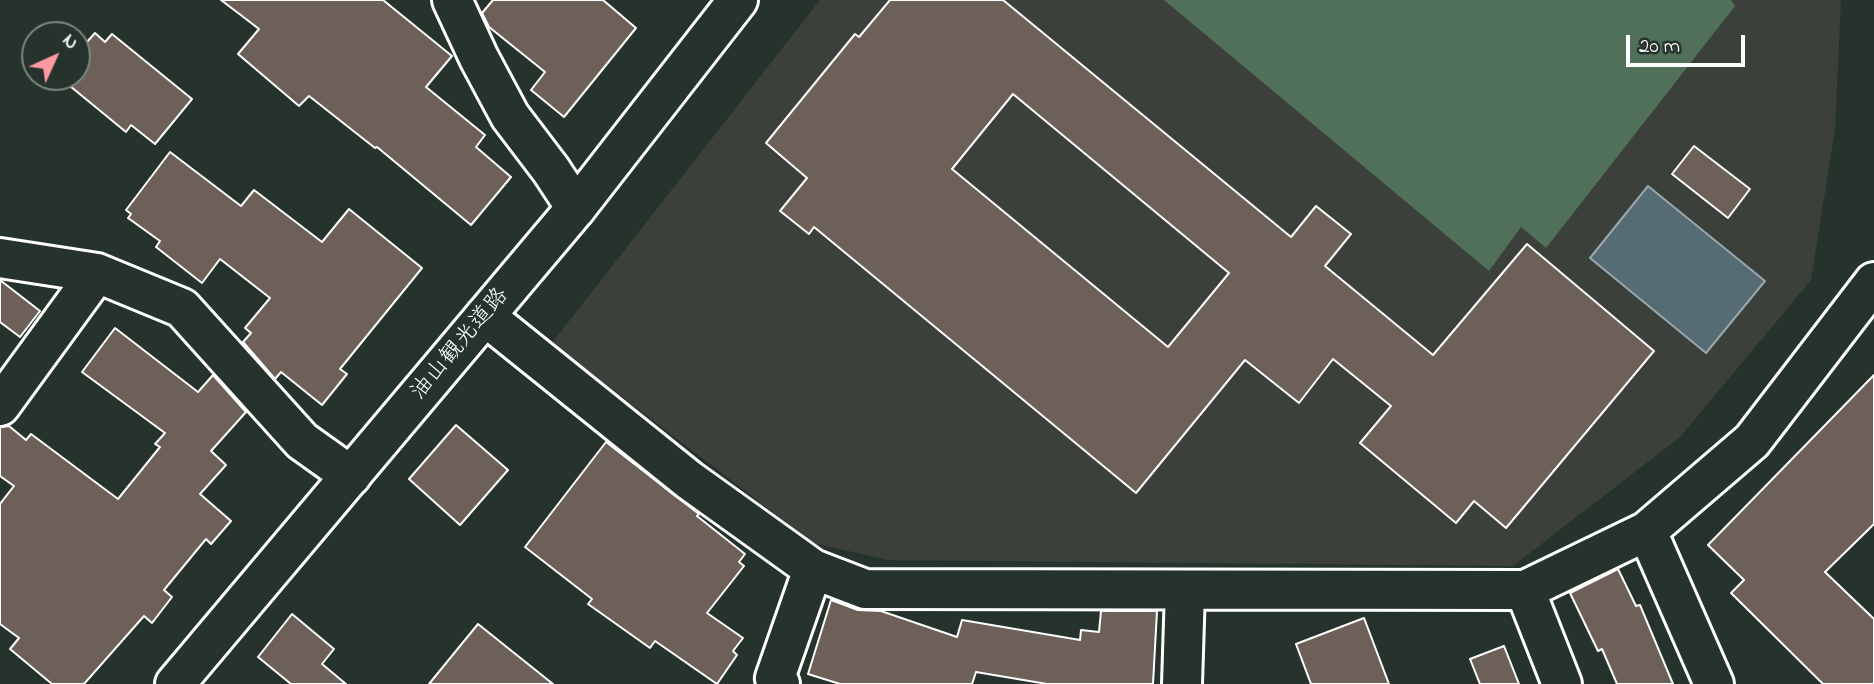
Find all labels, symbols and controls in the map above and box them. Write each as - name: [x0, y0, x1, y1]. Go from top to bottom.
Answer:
- north arrow: [21, 21, 91, 91]
- scale bar: [1629, 21, 1748, 65]
- text: N: [56, 28, 84, 56]
- text: 20 m: [1639, 32, 1680, 62]
- street label: 油山観光道路: [406, 283, 516, 407]

